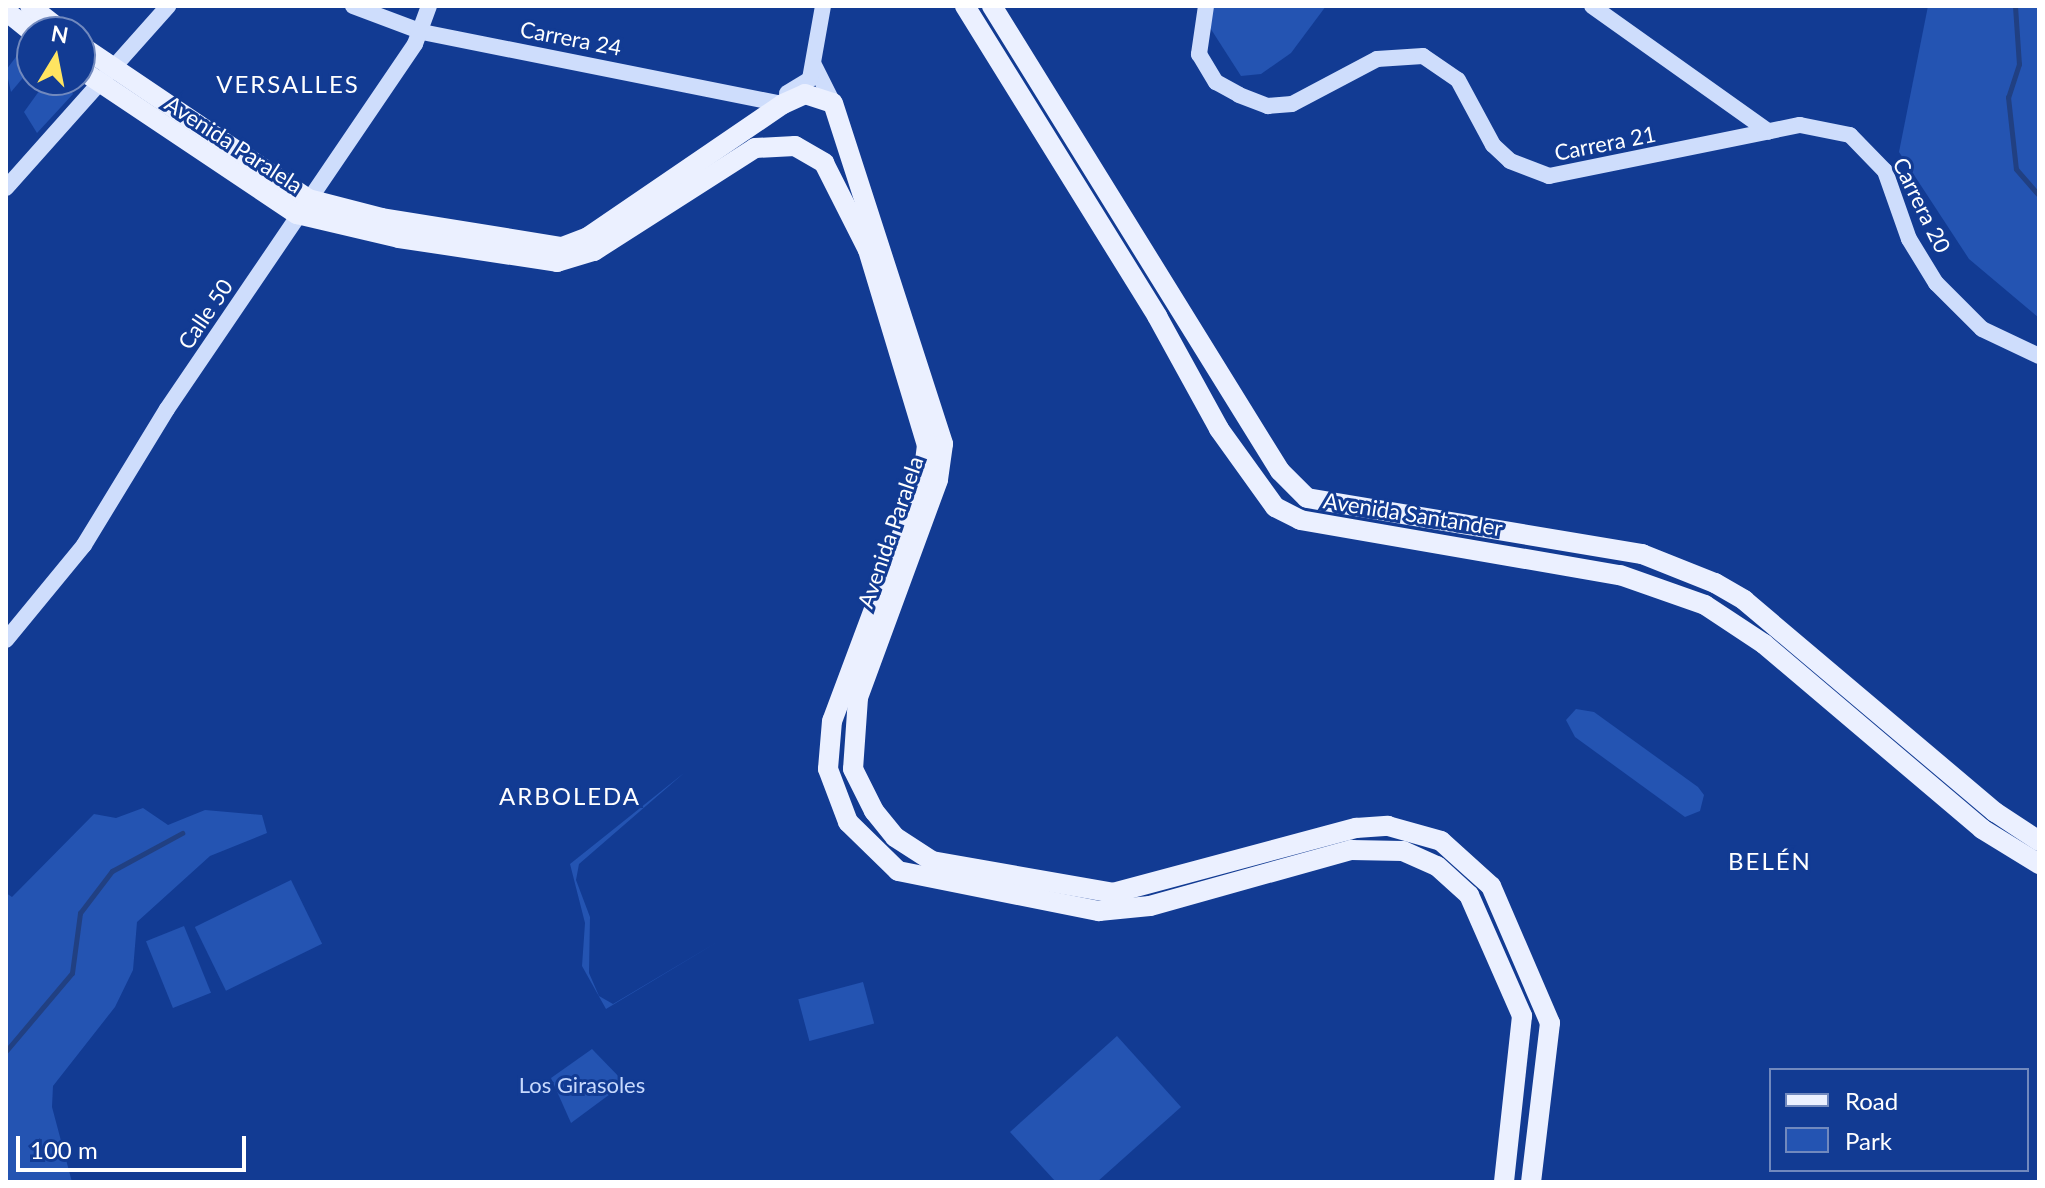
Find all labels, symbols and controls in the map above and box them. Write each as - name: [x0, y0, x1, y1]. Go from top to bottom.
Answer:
- street label: Carrera 24: [518, 15, 624, 61]
- north arrow: [16, 16, 96, 96]
- text: N: [49, 19, 71, 49]
- district label: VERSALLES: [216, 70, 360, 98]
- street label: Avenida Paralela: [160, 90, 308, 198]
- street label: Carrera 21: [1552, 120, 1658, 166]
- street label: Carrera 20: [1888, 153, 1956, 257]
- street label: Calle 50: [172, 274, 238, 354]
- street label: Avenida Paralela: [852, 453, 928, 611]
- street label: Avenida Santander: [1322, 487, 1504, 541]
- district label: ARBOLEDA: [499, 782, 641, 810]
- district label: BELÉN: [1728, 847, 1812, 875]
- legend: [1769, 1068, 2029, 1172]
- park label: Los Girasoles: [519, 1072, 645, 1098]
- text: Road: [1845, 1086, 1898, 1115]
- scale bar: [20, 1120, 250, 1170]
- text: Park: [1845, 1126, 1892, 1155]
- text: 100 m: [30, 1135, 98, 1164]

